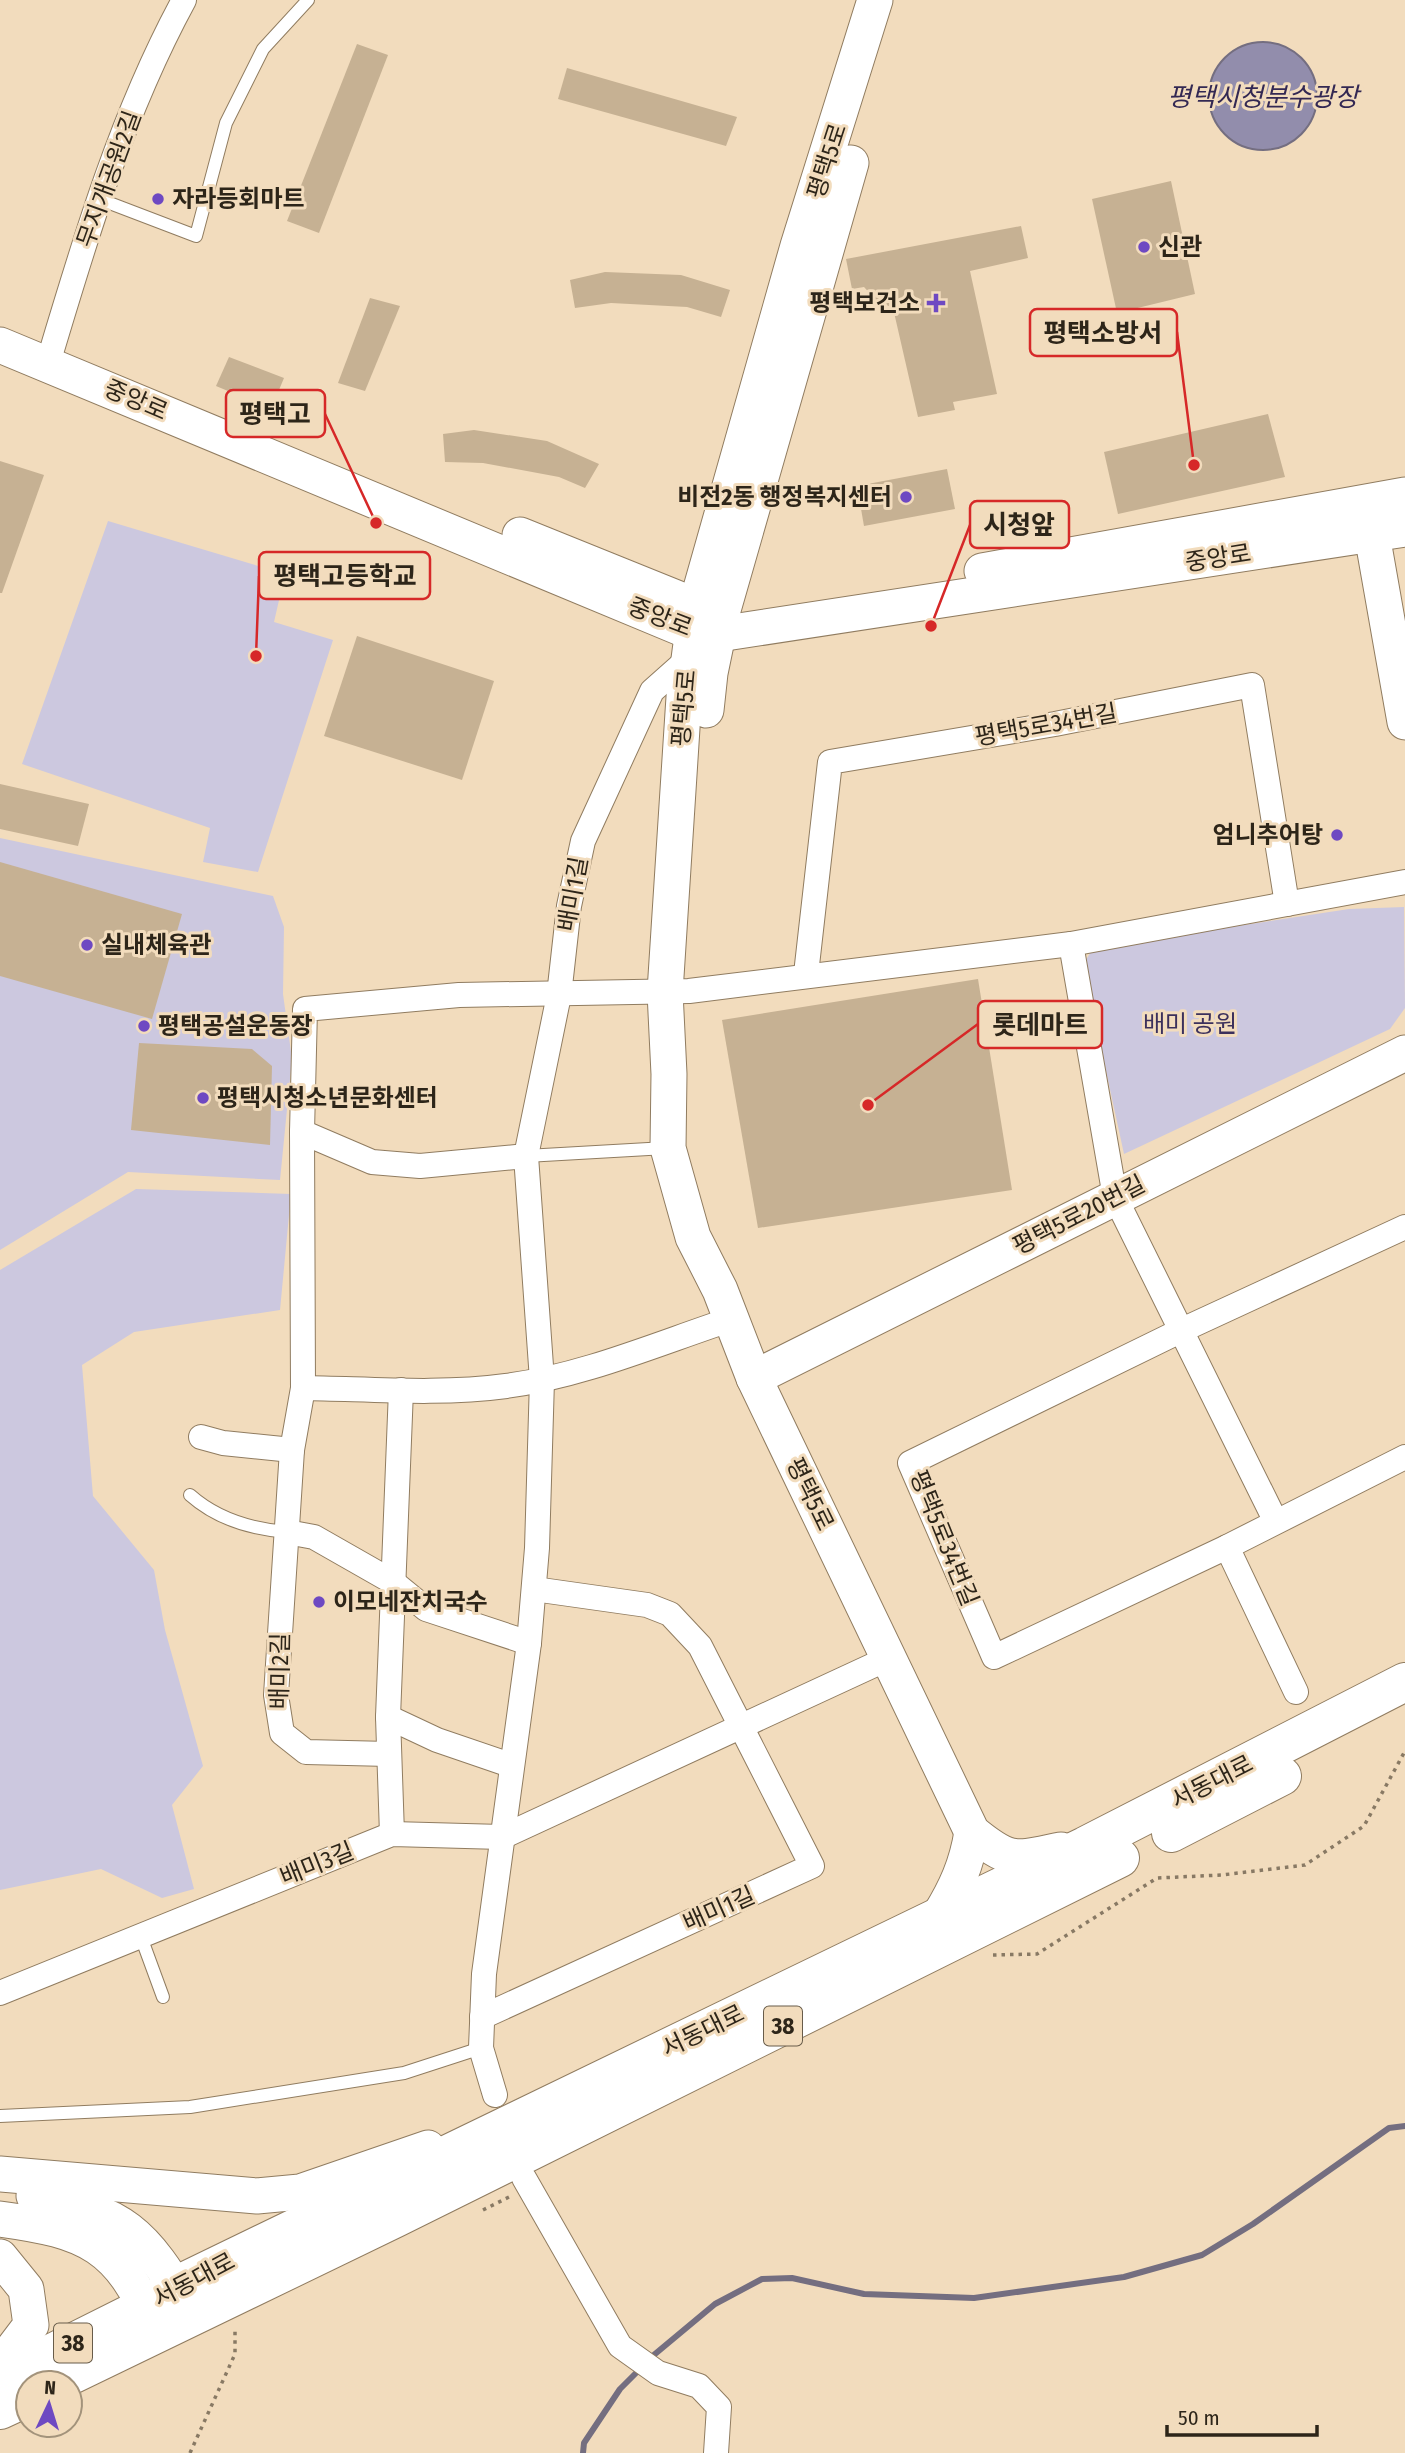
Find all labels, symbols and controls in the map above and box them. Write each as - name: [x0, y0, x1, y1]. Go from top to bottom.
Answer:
- water label: 평택시청분수광장: [1167, 82, 1362, 113]
- street label: 무지개공원2길: [71, 107, 147, 251]
- street label: 평택5로: [802, 120, 852, 202]
- place label: 자라등회마트: [172, 185, 304, 213]
- marker: 자라등회마트: [150, 191, 166, 207]
- place label: 신관: [1158, 233, 1202, 261]
- marker: 신관: [1136, 239, 1152, 255]
- place label: 평택보건소: [810, 289, 920, 317]
- marker: 평택보건소: [926, 293, 946, 313]
- callout: 평택소방서: [1030, 309, 1177, 356]
- text: 평택소방서: [1043, 318, 1163, 349]
- street label: 중앙로: [100, 374, 172, 426]
- callout: 평택고: [226, 390, 325, 437]
- text: 평택고: [239, 399, 311, 430]
- place label: 비전2동 행정복지센터: [677, 483, 892, 511]
- marker: 비전2동 행정복지센터: [898, 489, 914, 505]
- callout: 시청앞: [970, 501, 1069, 548]
- text: 시청앞: [983, 510, 1055, 541]
- street label: 중앙로: [1183, 539, 1253, 577]
- callout: 평택고등학교: [259, 552, 430, 599]
- text: 평택고등학교: [273, 561, 417, 592]
- street label: 중앙로: [624, 592, 696, 642]
- street label: 평택5로: [667, 668, 701, 748]
- street label: 평택5로34번길: [973, 699, 1119, 751]
- place label: 엄니추어탕: [1213, 821, 1323, 849]
- marker: 엄니추어탕: [1329, 827, 1345, 843]
- street label: 배미1길: [553, 854, 593, 934]
- place label: 실내체육관: [101, 931, 211, 959]
- marker: 실내체육관: [79, 937, 95, 953]
- callout: 롯데마트: [978, 1001, 1102, 1048]
- text: 롯데마트: [992, 1010, 1088, 1041]
- park label: 배미 공원: [1143, 1010, 1237, 1038]
- place label: 평택공설운동장: [158, 1012, 313, 1040]
- marker: 평택공설운동장: [136, 1018, 152, 1034]
- place label: 평택시청소년문화센터: [217, 1084, 438, 1112]
- marker: 평택시청소년문화센터: [195, 1090, 211, 1106]
- street label: 평택5로20번길: [1008, 1170, 1150, 1260]
- street label: 평택5로: [780, 1453, 840, 1535]
- street label: 평택5로34번길: [904, 1466, 984, 1610]
- place label: 이모네잔치국수: [333, 1588, 488, 1616]
- marker: 이모네잔치국수: [311, 1594, 327, 1610]
- street label: 배미2길: [265, 1632, 295, 1710]
- street label: 서동대로: [1166, 1749, 1258, 1815]
- street label: 배미3길: [276, 1837, 358, 1891]
- street label: 배미1길: [679, 1881, 759, 1937]
- street label: 서동대로: [657, 1999, 749, 2063]
- road number: 38: [764, 2007, 802, 2046]
- street label: 서동대로: [148, 2247, 240, 2313]
- road number: 38: [54, 2324, 92, 2362]
- north arrow: [14, 2369, 84, 2439]
- text: N: [44, 2376, 57, 2399]
- scale bar: [1167, 2394, 1318, 2438]
- text: 50 m: [1178, 2405, 1220, 2431]

